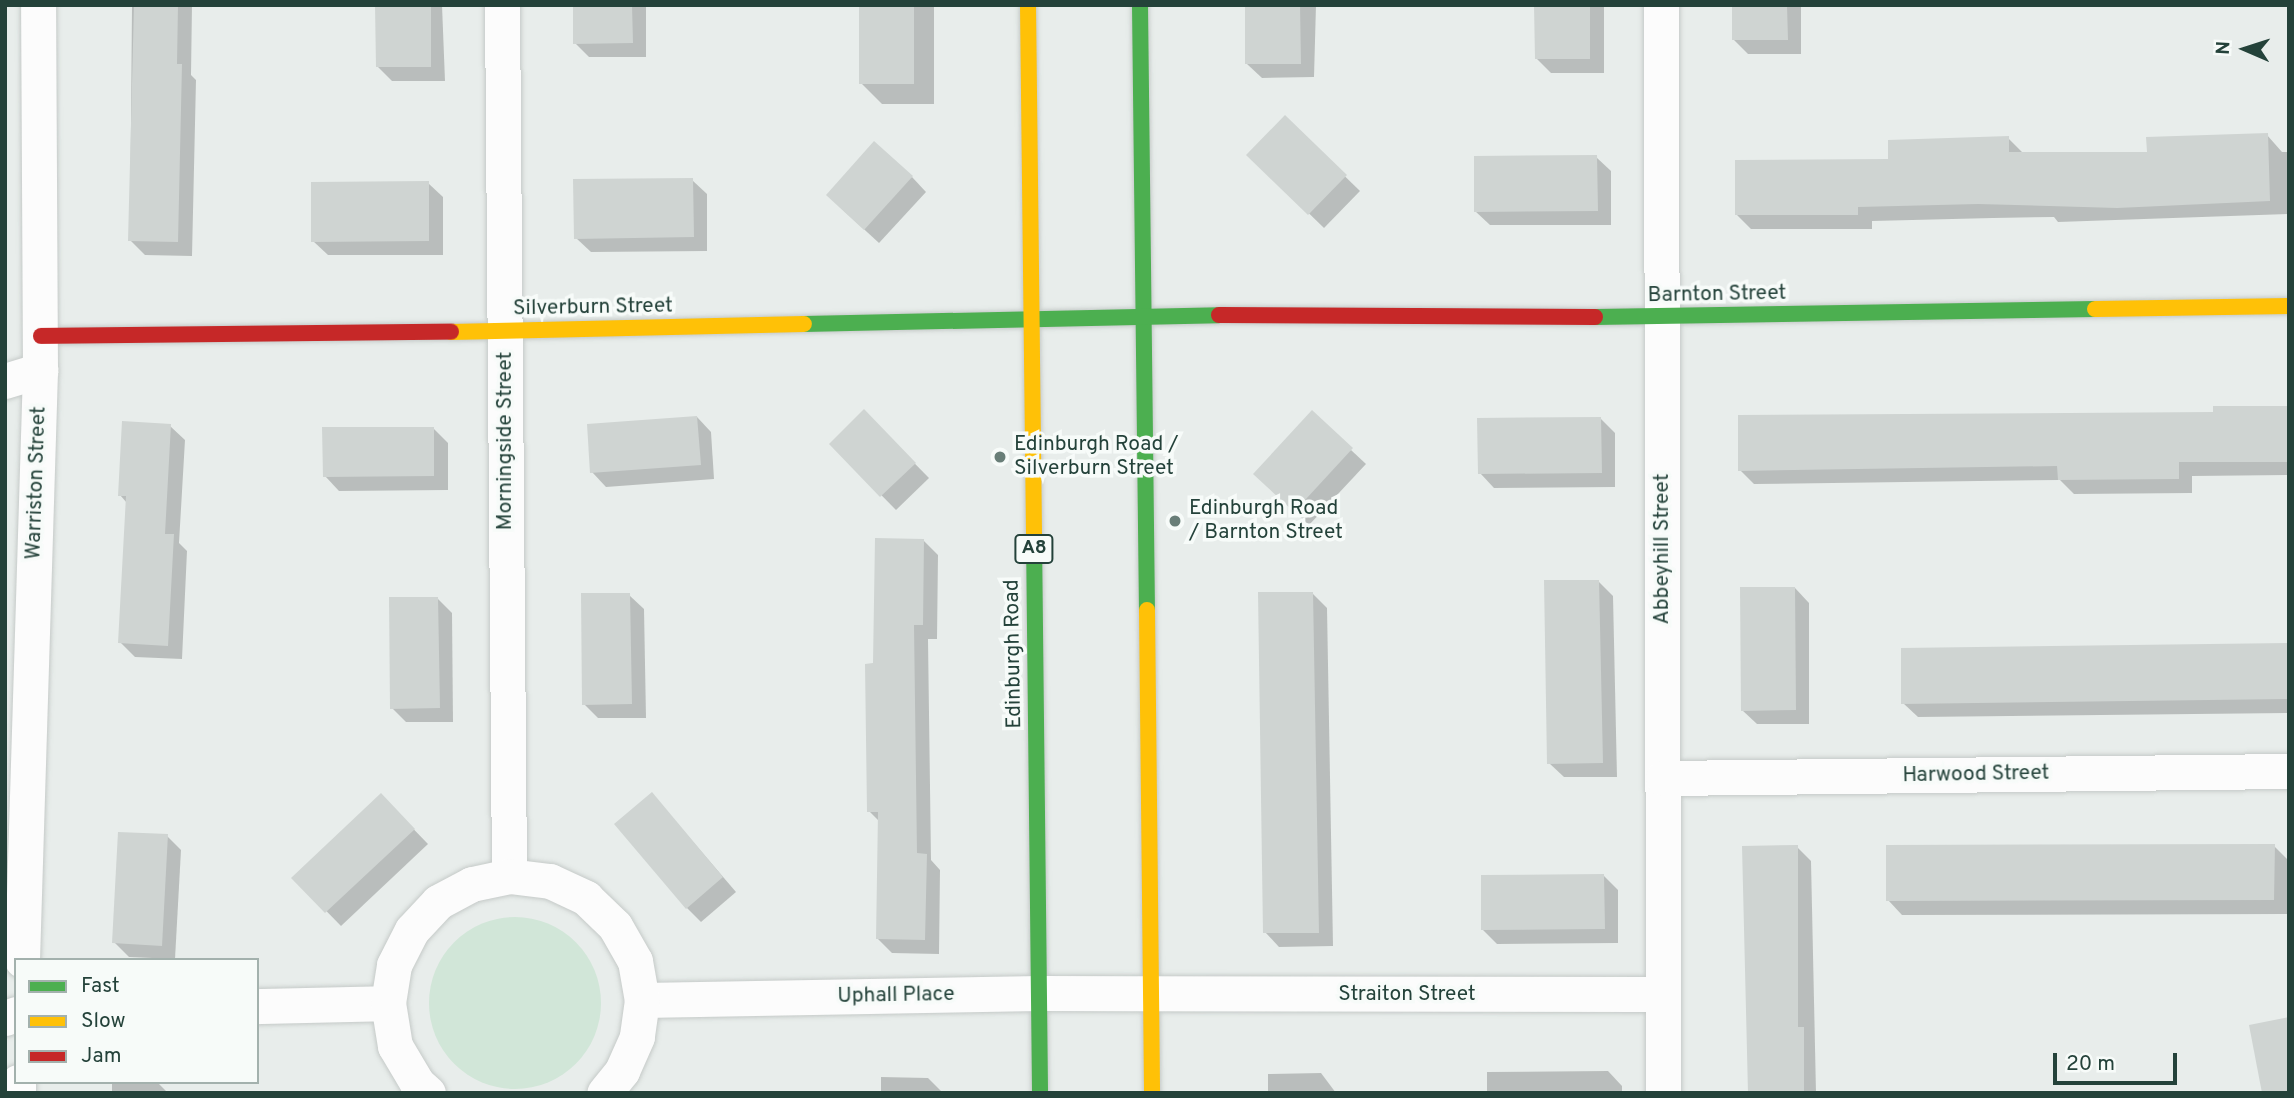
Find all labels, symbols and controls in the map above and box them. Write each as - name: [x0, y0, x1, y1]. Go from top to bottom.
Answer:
- north arrow: [2210, 14, 2280, 84]
- text: N: [2212, 40, 2236, 55]
- street label: Barnton Street: [1647, 281, 1787, 309]
- street label: Silverburn Street: [513, 294, 673, 322]
- street label: Morningside Street: [493, 352, 519, 530]
- street label: Warriston Street: [22, 406, 52, 560]
- place label: Edinburgh Road / Silverburn Street: [1014, 432, 1179, 482]
- marker: Edinburgh Road / Silverburn Street: [992, 449, 1008, 465]
- street label: Abbeyhill Street: [1650, 473, 1676, 625]
- place label: Edinburgh Road / Barnton Street: [1189, 496, 1343, 546]
- marker: Edinburgh Road / Barnton Street: [1167, 513, 1183, 529]
- road number: A8: [1013, 534, 1055, 564]
- street label: Edinburgh Road: [1000, 579, 1028, 729]
- street label: Harwood Street: [1902, 761, 2050, 789]
- legend: [14, 958, 259, 1084]
- text: Fast: [81, 973, 120, 1000]
- street label: Uphall Place: [837, 982, 955, 1010]
- street label: Straiton Street: [1338, 982, 1476, 1008]
- text: Slow: [81, 1008, 126, 1035]
- scale bar: [2056, 1038, 2180, 1082]
- text: Jam: [81, 1043, 122, 1070]
- text: 20 m: [2066, 1051, 2115, 1078]

